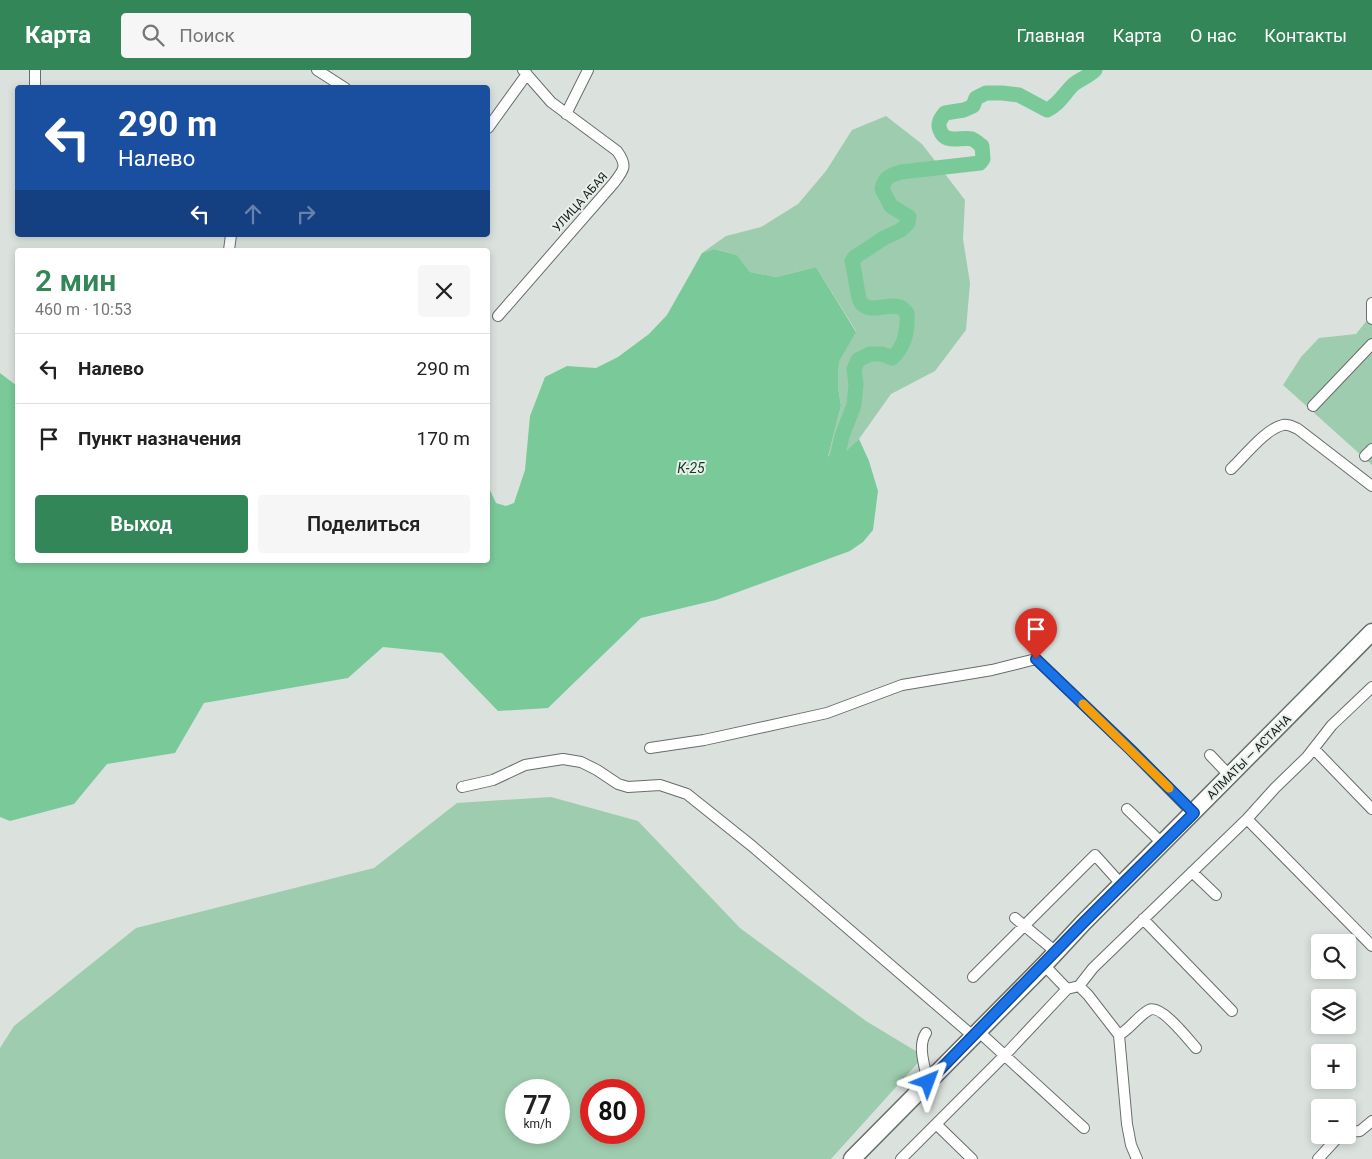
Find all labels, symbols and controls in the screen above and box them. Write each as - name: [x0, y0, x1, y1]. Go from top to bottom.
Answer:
- search box: [121, 13, 471, 58]
- text: Карта: [25, 21, 91, 49]
- icon: search: [139, 21, 167, 49]
- text: Поиск: [179, 24, 235, 47]
- text: Главная: [1016, 25, 1085, 46]
- text: Карта: [1113, 25, 1162, 46]
- text: О нас: [1190, 25, 1236, 46]
- text: Контакты: [1264, 25, 1347, 46]
- text: 290 m: [118, 104, 217, 145]
- icon: left: [35, 105, 100, 170]
- text: Налево: [118, 146, 195, 171]
- street label: УЛИЦА АБАЯ: [550, 170, 610, 234]
- icon: left: [186, 200, 214, 228]
- icon: ahead: [239, 200, 267, 228]
- icon: right: [292, 200, 320, 228]
- text: 2 мин: [35, 263, 116, 298]
- button: close: [418, 265, 470, 317]
- text: 460 m · 10:53: [35, 300, 132, 319]
- icon: left: [35, 355, 63, 383]
- text: Налево: [78, 357, 144, 380]
- text: 290 m: [417, 357, 470, 380]
- icon: arrive: [35, 425, 63, 453]
- text: Пункт назначения: [78, 427, 241, 450]
- text: 170 m: [417, 427, 470, 450]
- water label: К-25: [677, 460, 705, 476]
- button: Выход: [35, 495, 248, 553]
- button: Поделиться: [258, 495, 470, 553]
- pin: [1015, 608, 1057, 659]
- icon: arrive: [1022, 615, 1050, 643]
- street label: АЛМАТЫ — АСТАНА: [1204, 712, 1294, 802]
- map controls: [1311, 934, 1356, 1144]
- button: search: [1311, 934, 1356, 979]
- button: layers: [1311, 989, 1356, 1034]
- button: +: [1311, 1044, 1356, 1089]
- position arrow: [901, 1055, 953, 1107]
- speed limit sign: 80: [580, 1079, 645, 1144]
- text: 77: [523, 1091, 552, 1120]
- button: −: [1311, 1099, 1356, 1144]
- text: km/h: [523, 1117, 552, 1131]

